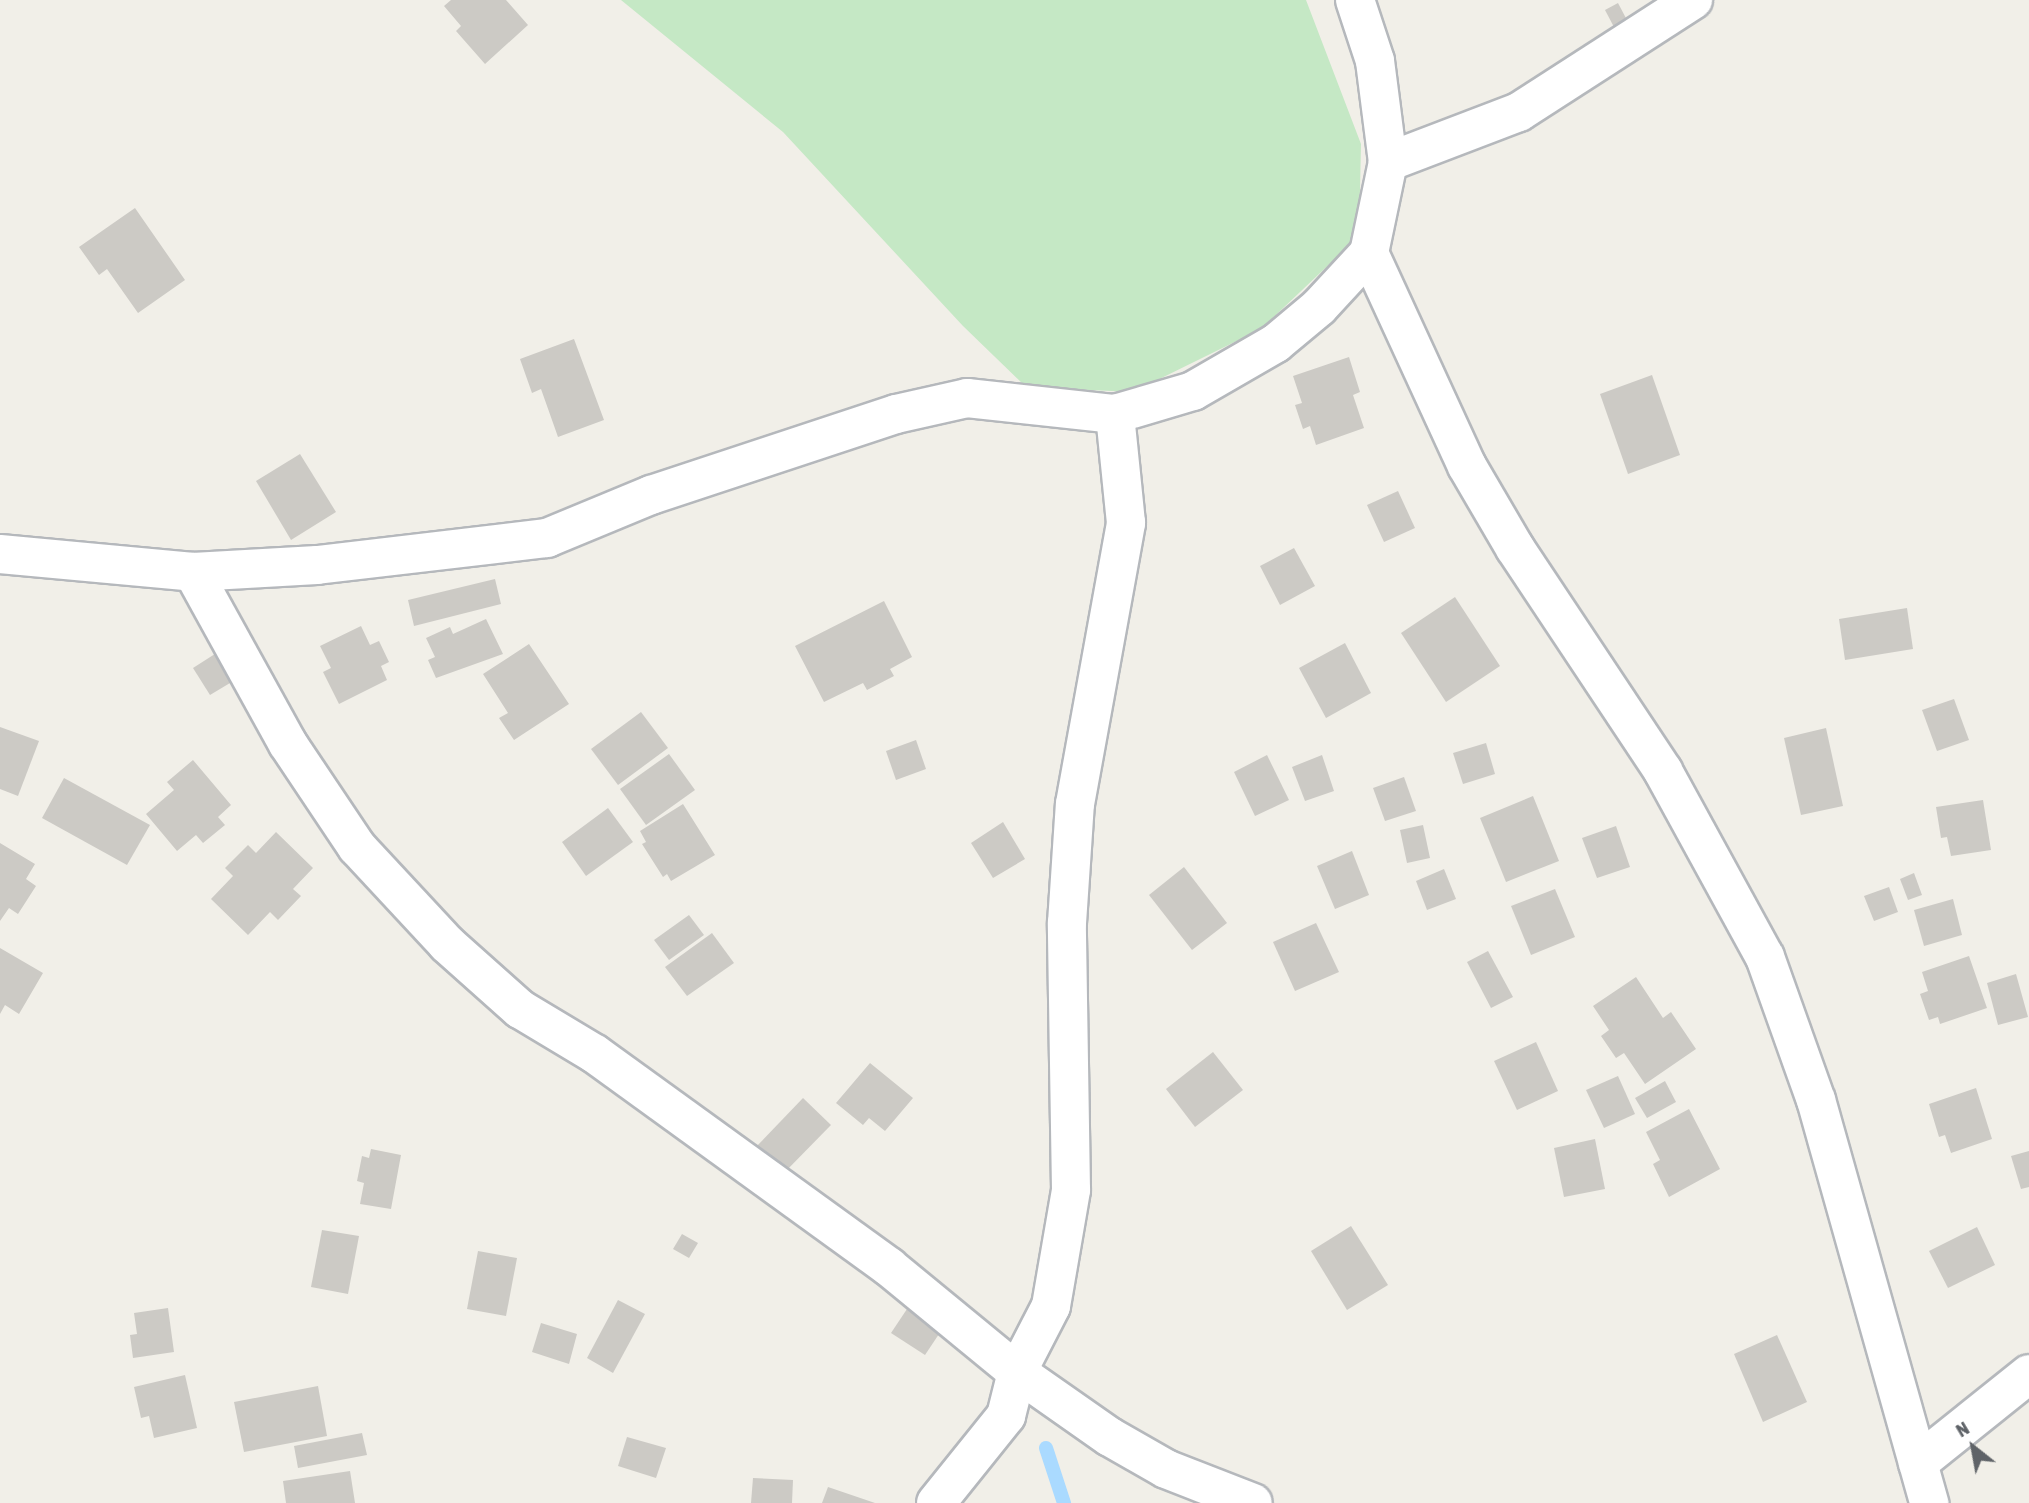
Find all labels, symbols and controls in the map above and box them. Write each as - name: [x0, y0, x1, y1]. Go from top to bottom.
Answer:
- north arrow: [1938, 1412, 2008, 1482]
- text: N: [1952, 1417, 1973, 1441]

